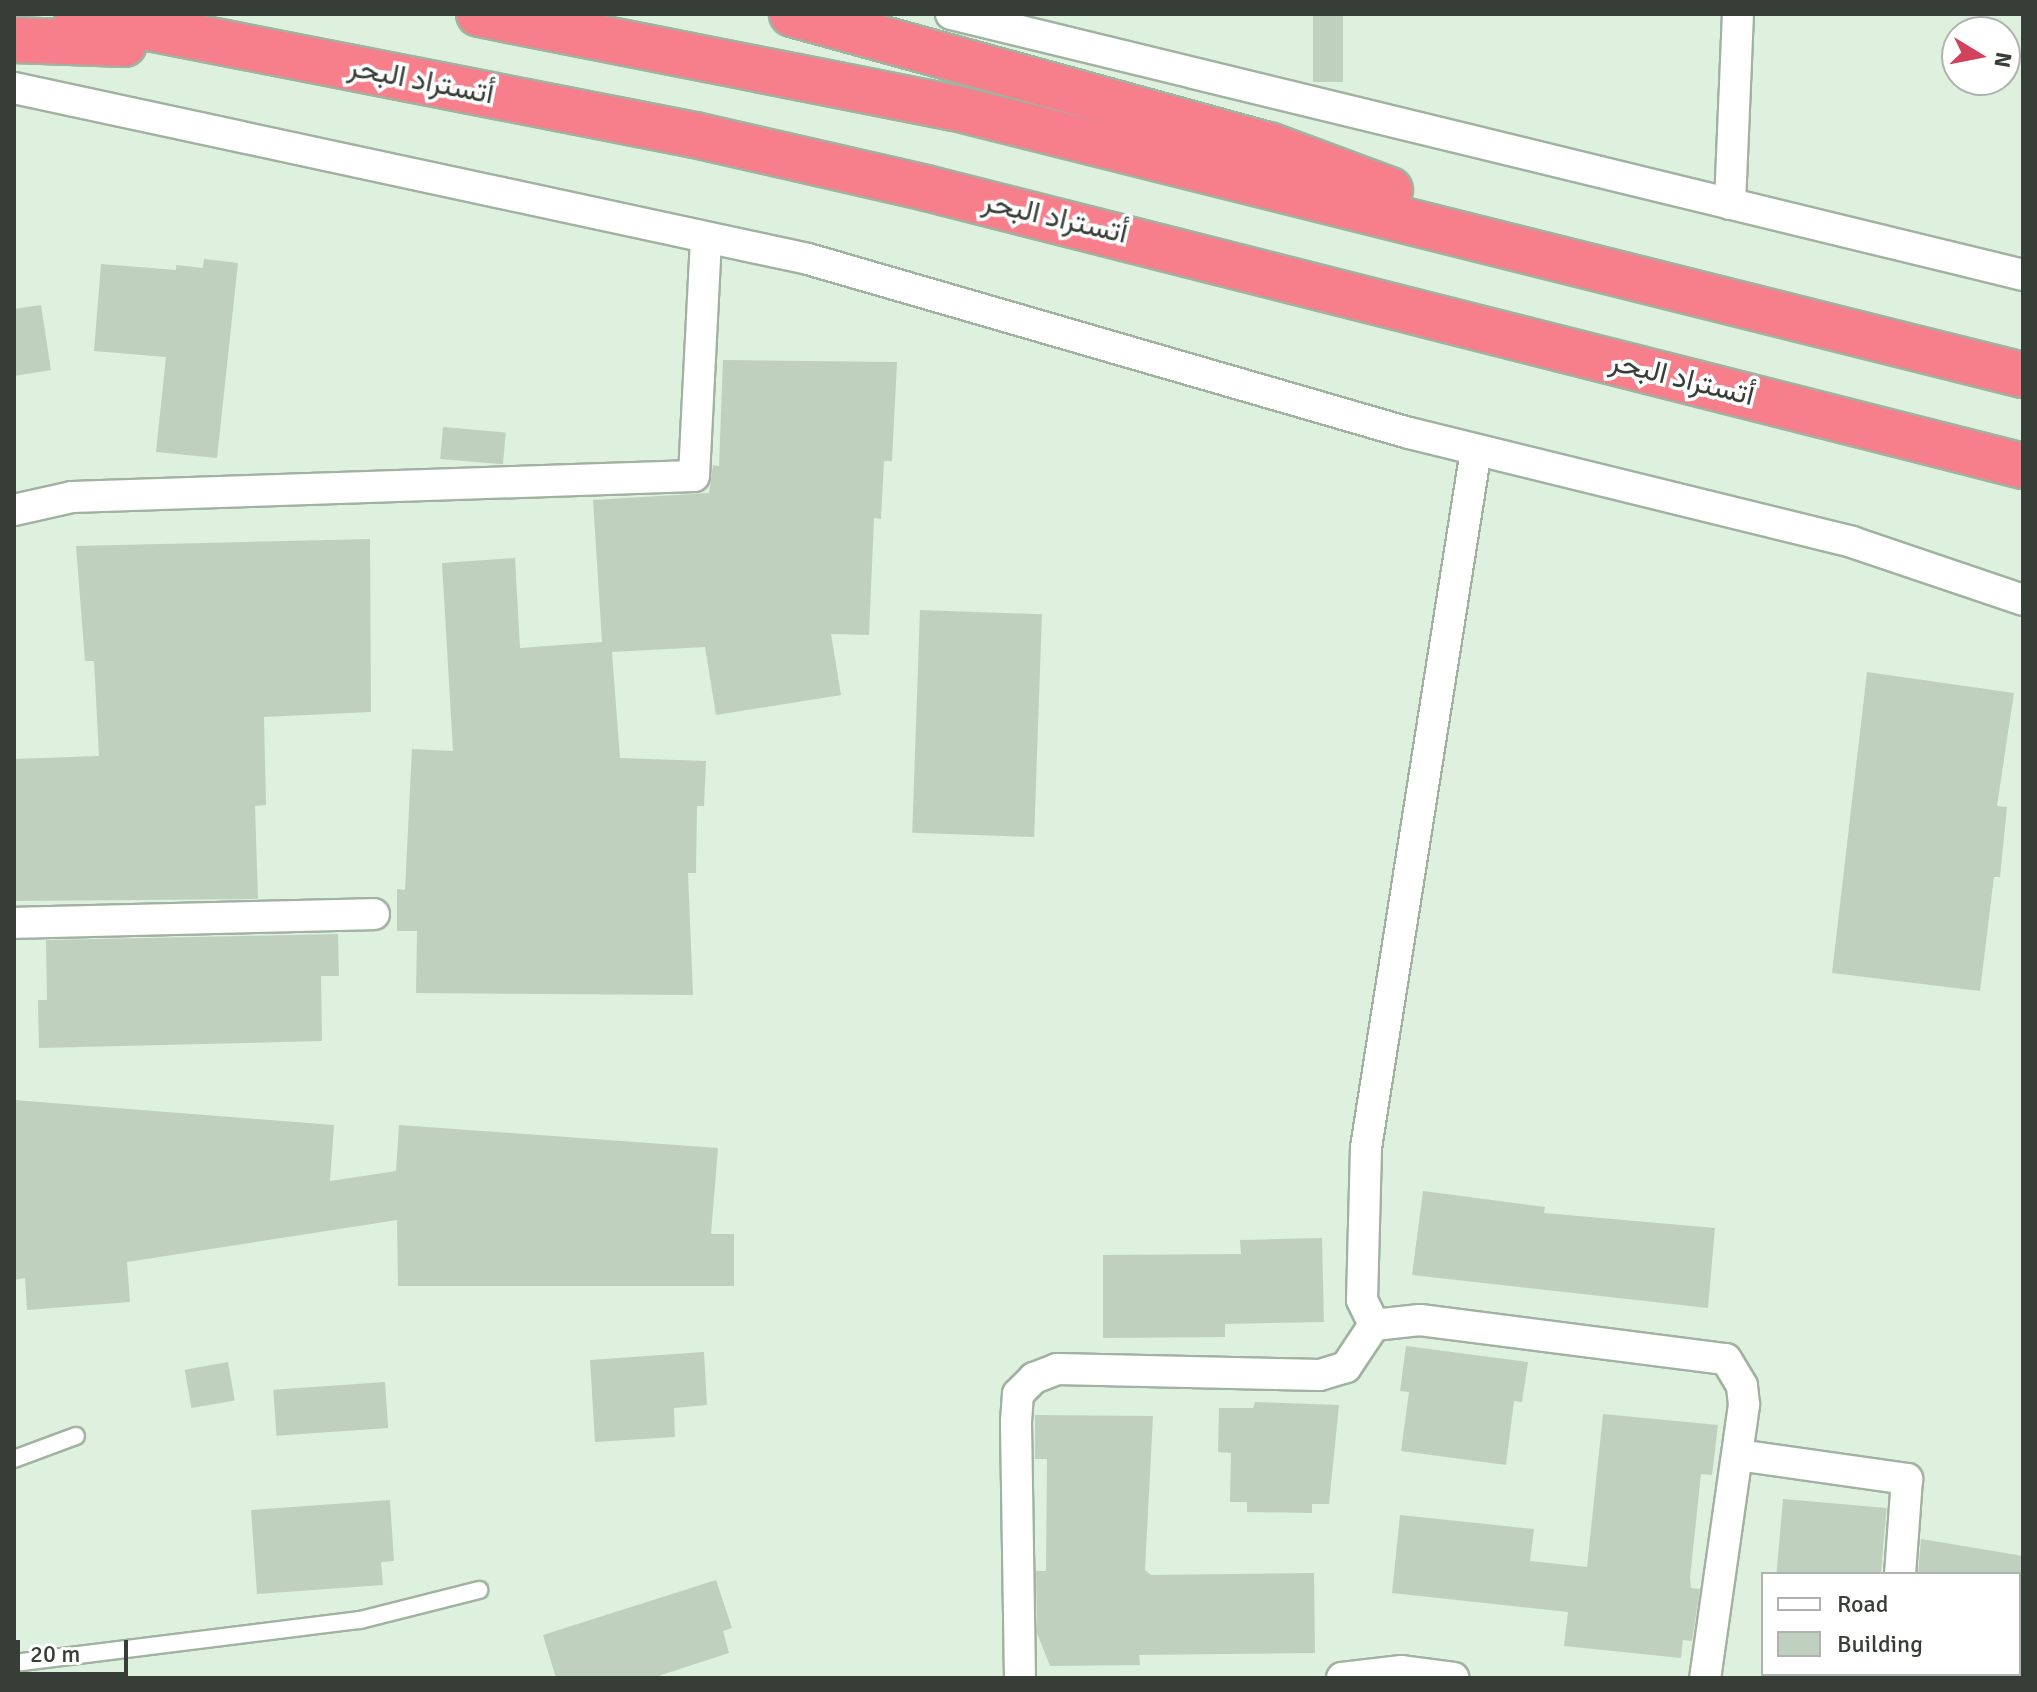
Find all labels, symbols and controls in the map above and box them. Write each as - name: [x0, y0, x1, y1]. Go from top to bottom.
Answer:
- north arrow: [1941, 16, 2021, 96]
- street label: أتستراد البحر: [345, 49, 497, 113]
- text: N: [1989, 50, 2018, 70]
- street label: أتستراد البحر: [979, 184, 1131, 252]
- street label: أتستراد البحر: [1606, 344, 1758, 414]
- legend: [1761, 1572, 2021, 1676]
- text: Road: [1837, 1589, 1888, 1619]
- scale bar: [20, 1624, 132, 1674]
- text: Building: [1837, 1629, 1923, 1659]
- text: 20 m: [30, 1639, 80, 1669]

